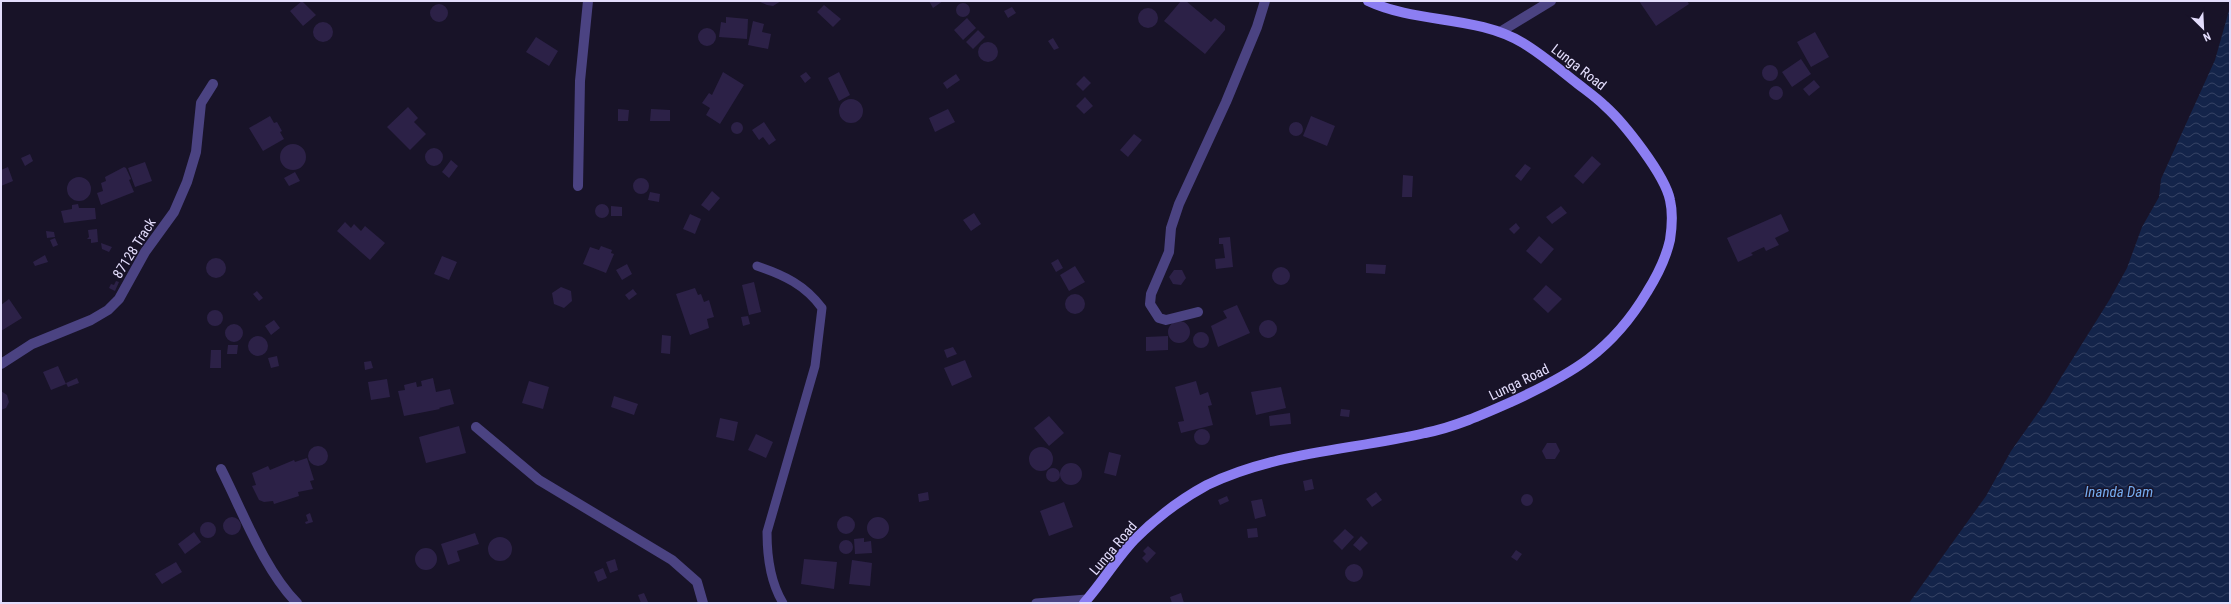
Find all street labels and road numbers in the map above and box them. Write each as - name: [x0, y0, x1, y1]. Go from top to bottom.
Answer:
- street label: Lunga Road: [1549, 41, 1609, 93]
- street label: 87128 Track: [109, 214, 159, 281]
- street label: Lunga Road: [1486, 361, 1552, 403]
- street label: Lunga Road: [1086, 518, 1140, 578]

